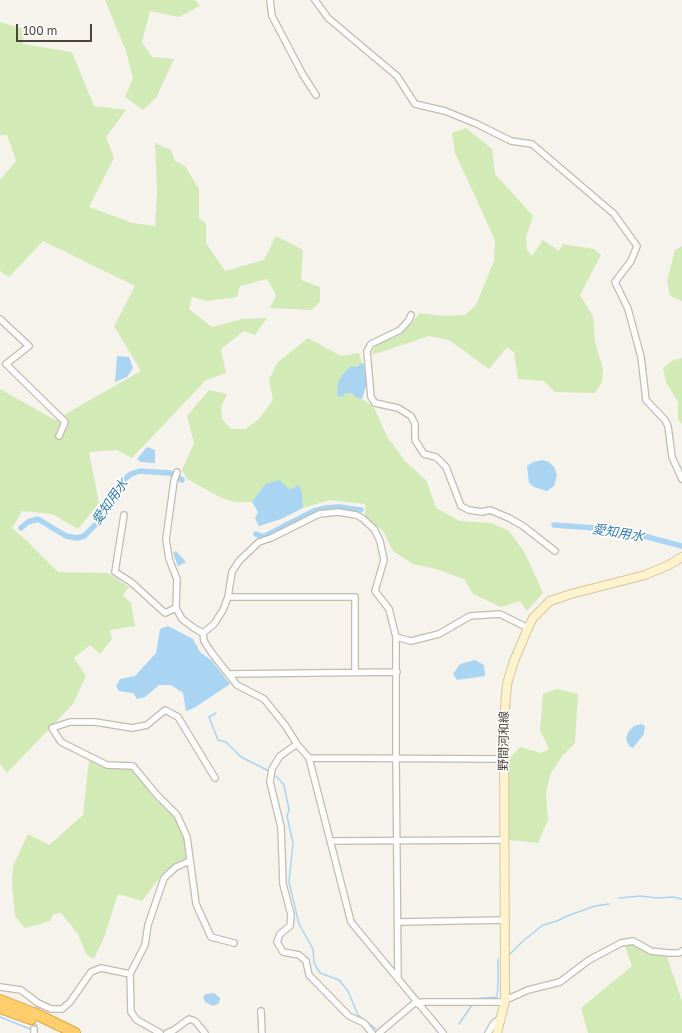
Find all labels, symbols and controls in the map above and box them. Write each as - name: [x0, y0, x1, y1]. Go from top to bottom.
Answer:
- scale bar: [18, 16, 94, 42]
- text: 100 m: [23, 23, 57, 38]
- water label: 愛知用水: [89, 476, 131, 528]
- water label: 愛知用水: [591, 521, 645, 545]
- street label: 野間河和線: [496, 711, 512, 771]

